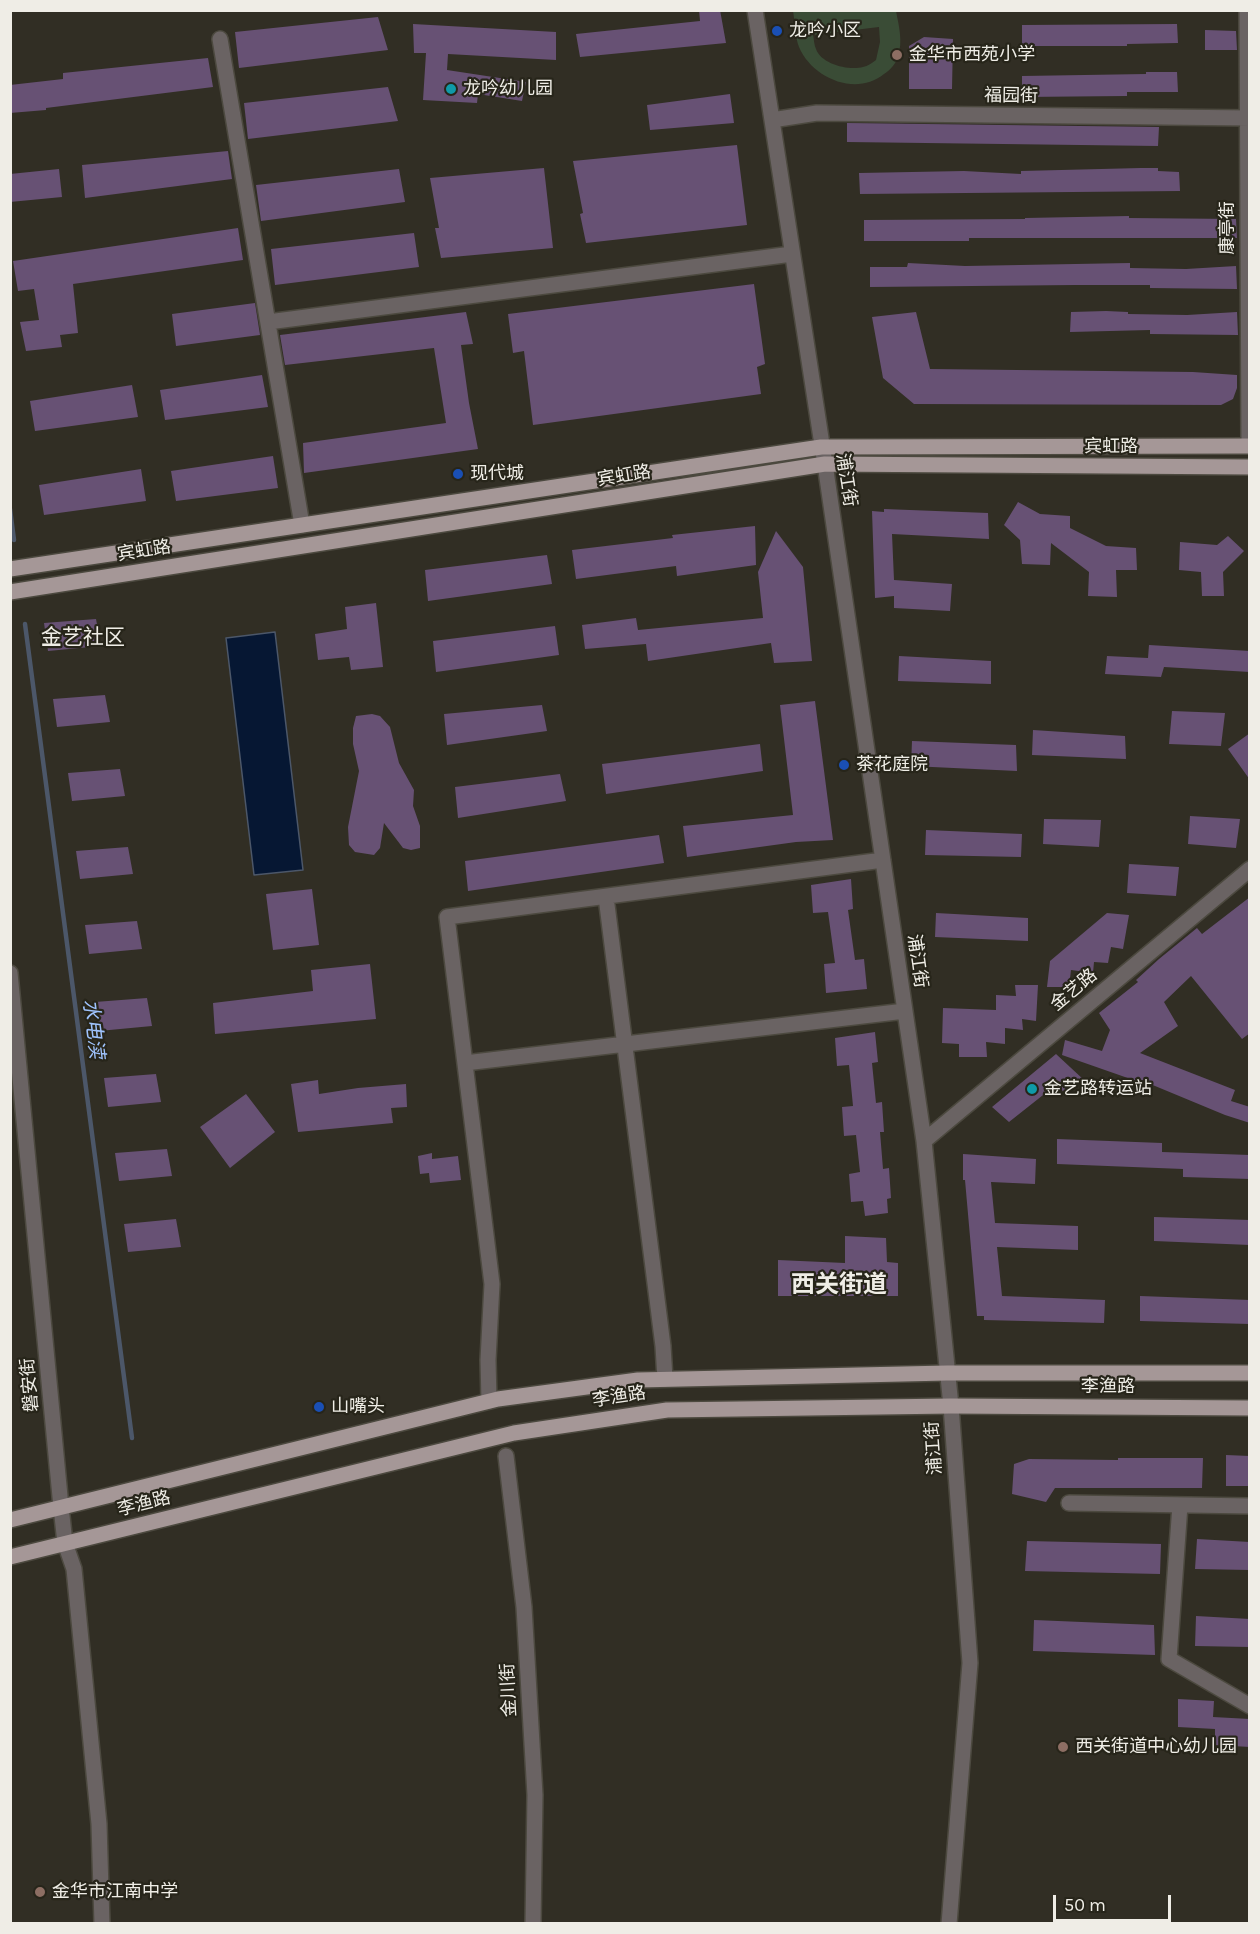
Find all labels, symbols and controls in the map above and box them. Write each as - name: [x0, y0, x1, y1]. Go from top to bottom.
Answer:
- place label: 龙吟小区: [789, 20, 861, 42]
- marker: 龙吟小区: [770, 24, 784, 38]
- place label: 金华市西苑小学: [909, 44, 1035, 66]
- marker: 金华市西苑小学: [890, 48, 904, 62]
- place label: 龙吟幼儿园: [463, 78, 553, 100]
- marker: 龙吟幼儿园: [444, 82, 458, 96]
- street label: 福园街: [984, 85, 1038, 107]
- street label: 康亭街: [1217, 201, 1239, 255]
- street label: 宾虹路: [1084, 436, 1138, 458]
- street label: 浦江街: [831, 452, 861, 508]
- street label: 宾虹路: [596, 461, 652, 491]
- place label: 现代城: [470, 463, 524, 485]
- marker: 现代城: [451, 467, 465, 481]
- street label: 宾虹路: [116, 536, 172, 566]
- district label: 金艺社区: [41, 625, 125, 651]
- place label: 茶花庭院: [856, 754, 928, 776]
- marker: 茶花庭院: [837, 758, 851, 772]
- street label: 浦江街: [903, 933, 931, 989]
- street label: 金艺路: [1046, 964, 1102, 1016]
- water label: 水电渎: [77, 998, 109, 1060]
- place label: 金艺路转运站: [1044, 1078, 1152, 1100]
- marker: 金艺路转运站: [1025, 1082, 1039, 1096]
- district label: 西关街道: [791, 1271, 887, 1299]
- street label: 磐安街: [17, 1357, 43, 1413]
- street label: 李渔路: [1081, 1376, 1135, 1398]
- street label: 李渔路: [591, 1382, 647, 1412]
- place label: 山嘴头: [331, 1396, 385, 1418]
- marker: 山嘴头: [312, 1400, 326, 1414]
- street label: 浦江街: [921, 1420, 947, 1476]
- street label: 李渔路: [115, 1487, 173, 1521]
- street label: 金川街: [497, 1662, 521, 1718]
- place label: 西关街道中心幼儿园: [1075, 1736, 1237, 1758]
- marker: 西关街道中心幼儿园: [1056, 1740, 1070, 1754]
- place label: 金华市江南中学: [52, 1881, 178, 1903]
- scale bar: [1056, 1883, 1174, 1921]
- marker: 金华市江南中学: [33, 1885, 47, 1899]
- text: 50 m: [1064, 1894, 1106, 1916]

